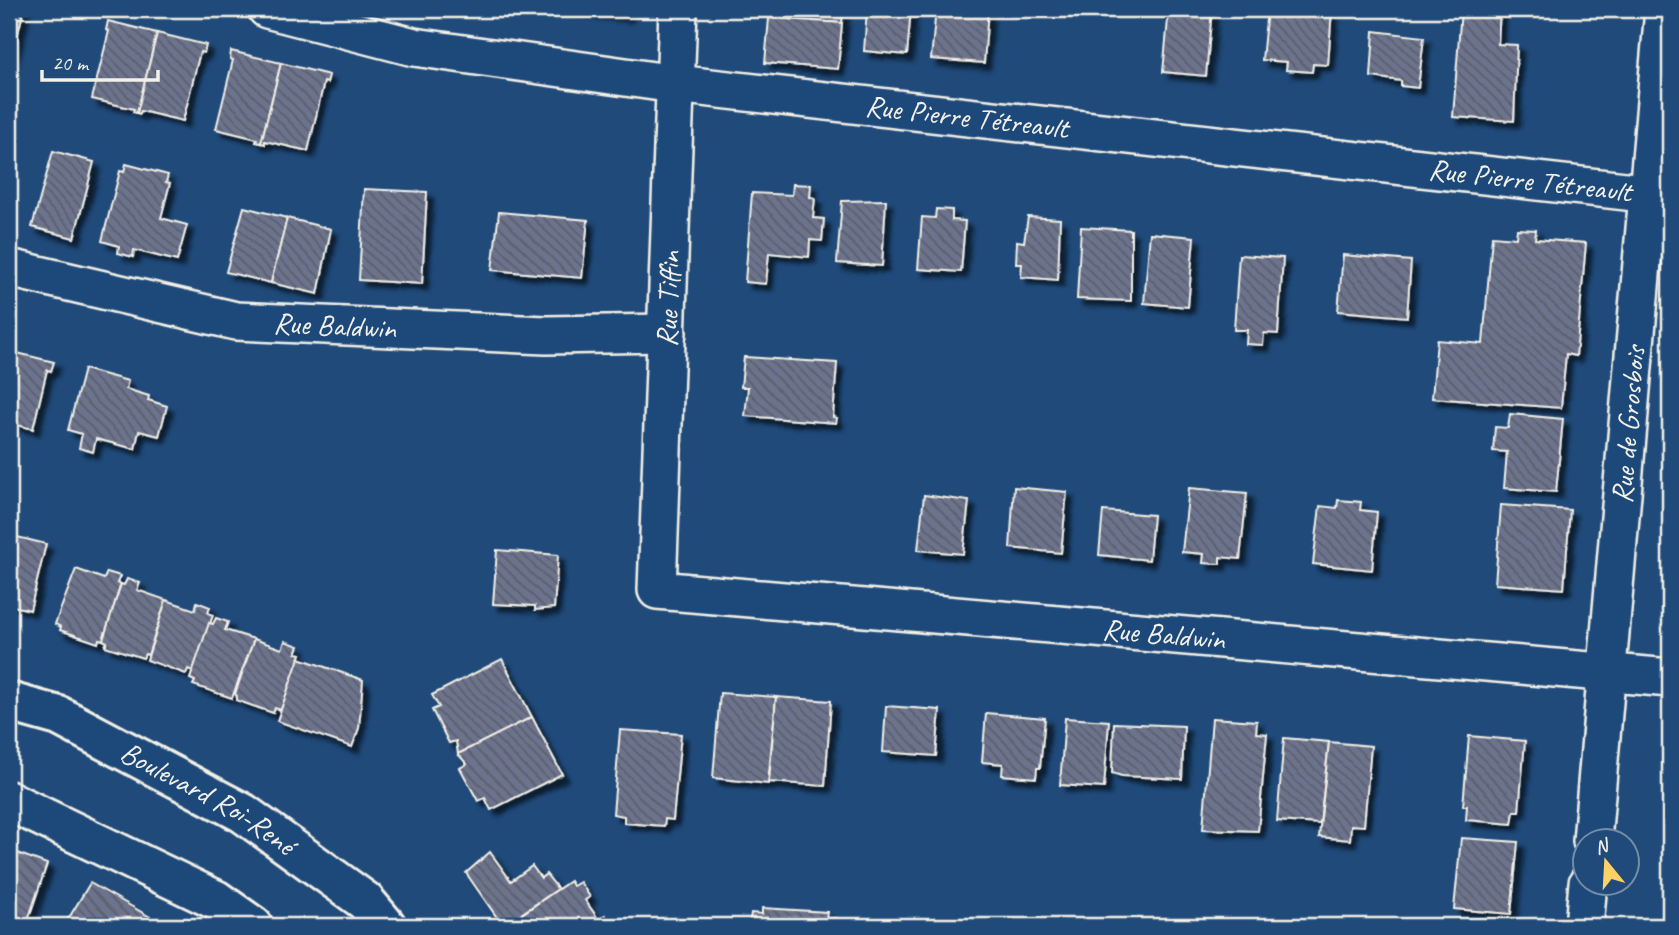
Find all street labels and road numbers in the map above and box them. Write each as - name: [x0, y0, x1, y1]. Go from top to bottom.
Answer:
- street label: Rue Pierre Tétreault: [863, 87, 1073, 147]
- street label: Rue Pierre Tétreault: [1427, 150, 1637, 211]
- street label: Rue Tiffin: [647, 249, 689, 348]
- street label: Rue Baldwin: [273, 304, 398, 347]
- street label: Rue de Grosbois: [1602, 341, 1654, 505]
- street label: Rue Baldwin: [1101, 610, 1228, 658]
- street label: Boulevard Roi-René: [114, 733, 306, 866]

